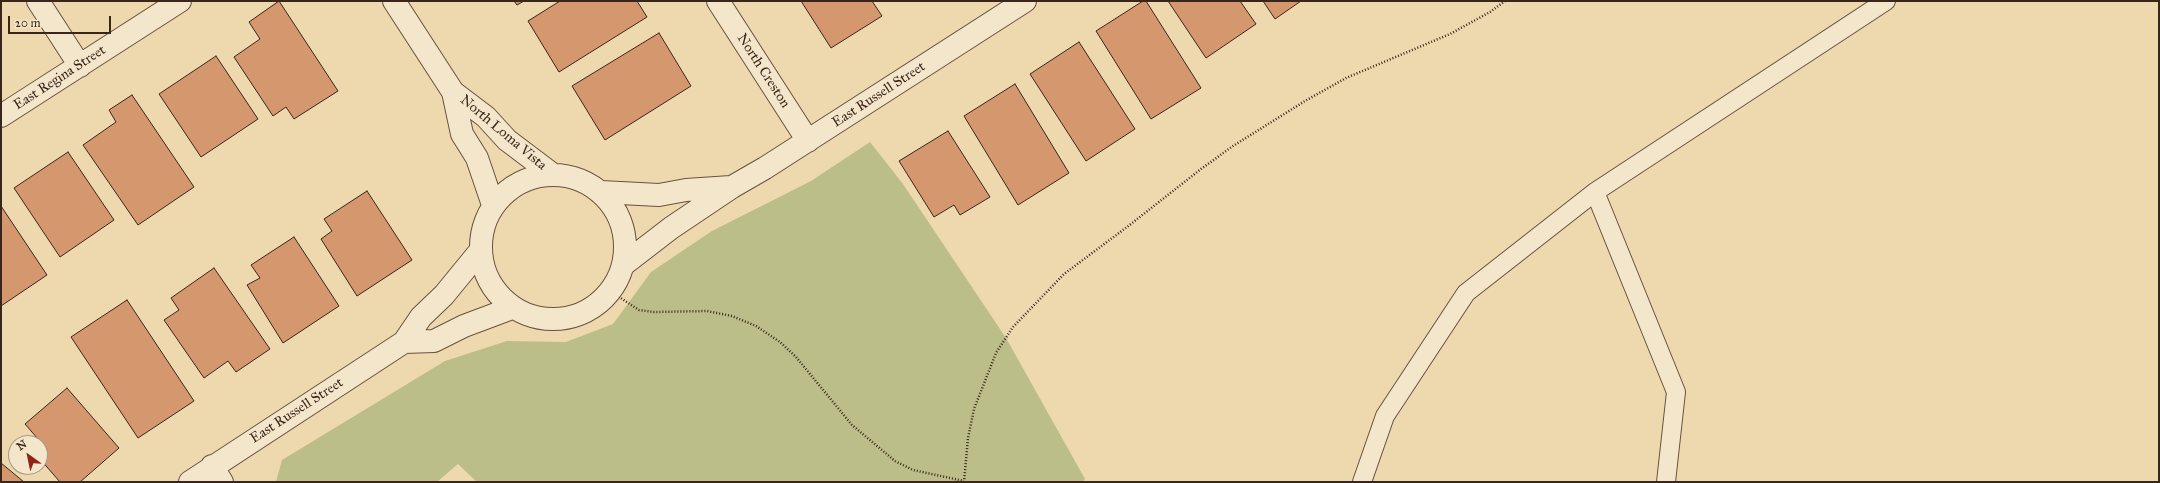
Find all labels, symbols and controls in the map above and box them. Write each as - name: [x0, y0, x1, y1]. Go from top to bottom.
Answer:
- scale bar: [10, 8, 113, 34]
- text: 20 m: [15, 16, 41, 30]
- street label: North Creston: [733, 31, 793, 111]
- street label: East Regina Street: [11, 42, 109, 114]
- street label: East Russell Street: [829, 59, 929, 131]
- street label: North Loma Vista: [456, 92, 550, 174]
- street label: East Russell Street: [247, 375, 347, 447]
- north arrow: [8, 435, 48, 475]
- text: N: [14, 437, 29, 453]

